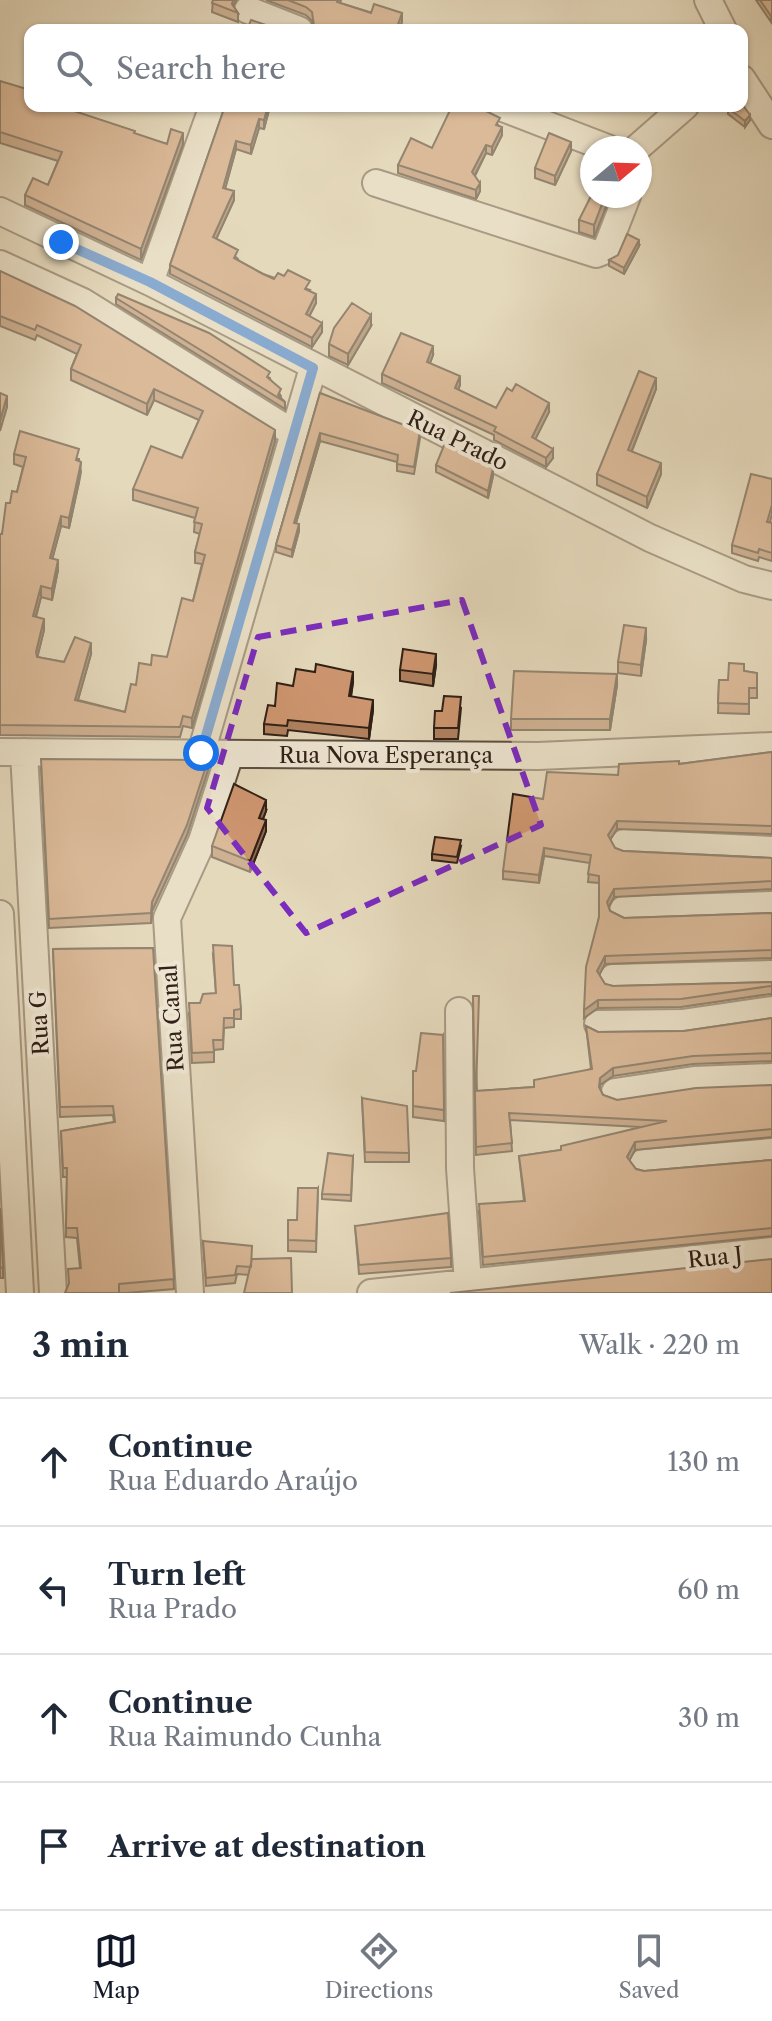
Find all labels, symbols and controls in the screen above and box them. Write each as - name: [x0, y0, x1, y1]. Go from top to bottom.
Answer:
- search box: [24, 24, 748, 112]
- icon: search: [52, 46, 96, 90]
- text: Search here: [116, 50, 286, 87]
- north arrow: [580, 136, 652, 208]
- route end: [43, 224, 79, 260]
- street label: Rua Prado: [403, 404, 513, 476]
- route start: [183, 735, 219, 771]
- street label: Rua Nova Esperança: [279, 742, 494, 769]
- street label: Rua Canal: [155, 963, 190, 1072]
- street label: Rua G: [24, 990, 55, 1056]
- street label: Rua J: [686, 1241, 744, 1274]
- text: 3 min: [32, 1324, 129, 1366]
- text: Walk · 220 m: [579, 1329, 740, 1361]
- text: Continue: [108, 1428, 253, 1465]
- icon: ahead: [32, 1440, 76, 1484]
- text: 130 m: [667, 1446, 740, 1478]
- text: Rua Eduardo Araújo: [108, 1465, 358, 1497]
- text: Turn left: [108, 1556, 245, 1593]
- icon: left: [32, 1568, 76, 1612]
- text: 60 m: [677, 1574, 740, 1606]
- text: Rua Prado: [108, 1593, 237, 1625]
- text: Continue: [108, 1684, 253, 1721]
- icon: ahead: [32, 1696, 76, 1740]
- text: 30 m: [678, 1702, 740, 1734]
- text: Rua Raimundo Cunha: [108, 1721, 382, 1753]
- icon: arrive: [32, 1824, 76, 1868]
- text: Arrive at destination: [108, 1828, 426, 1865]
- tab: Map: [92, 1929, 140, 2004]
- tab: Directions: [325, 1929, 433, 2004]
- tab: Saved: [618, 1929, 679, 2004]

